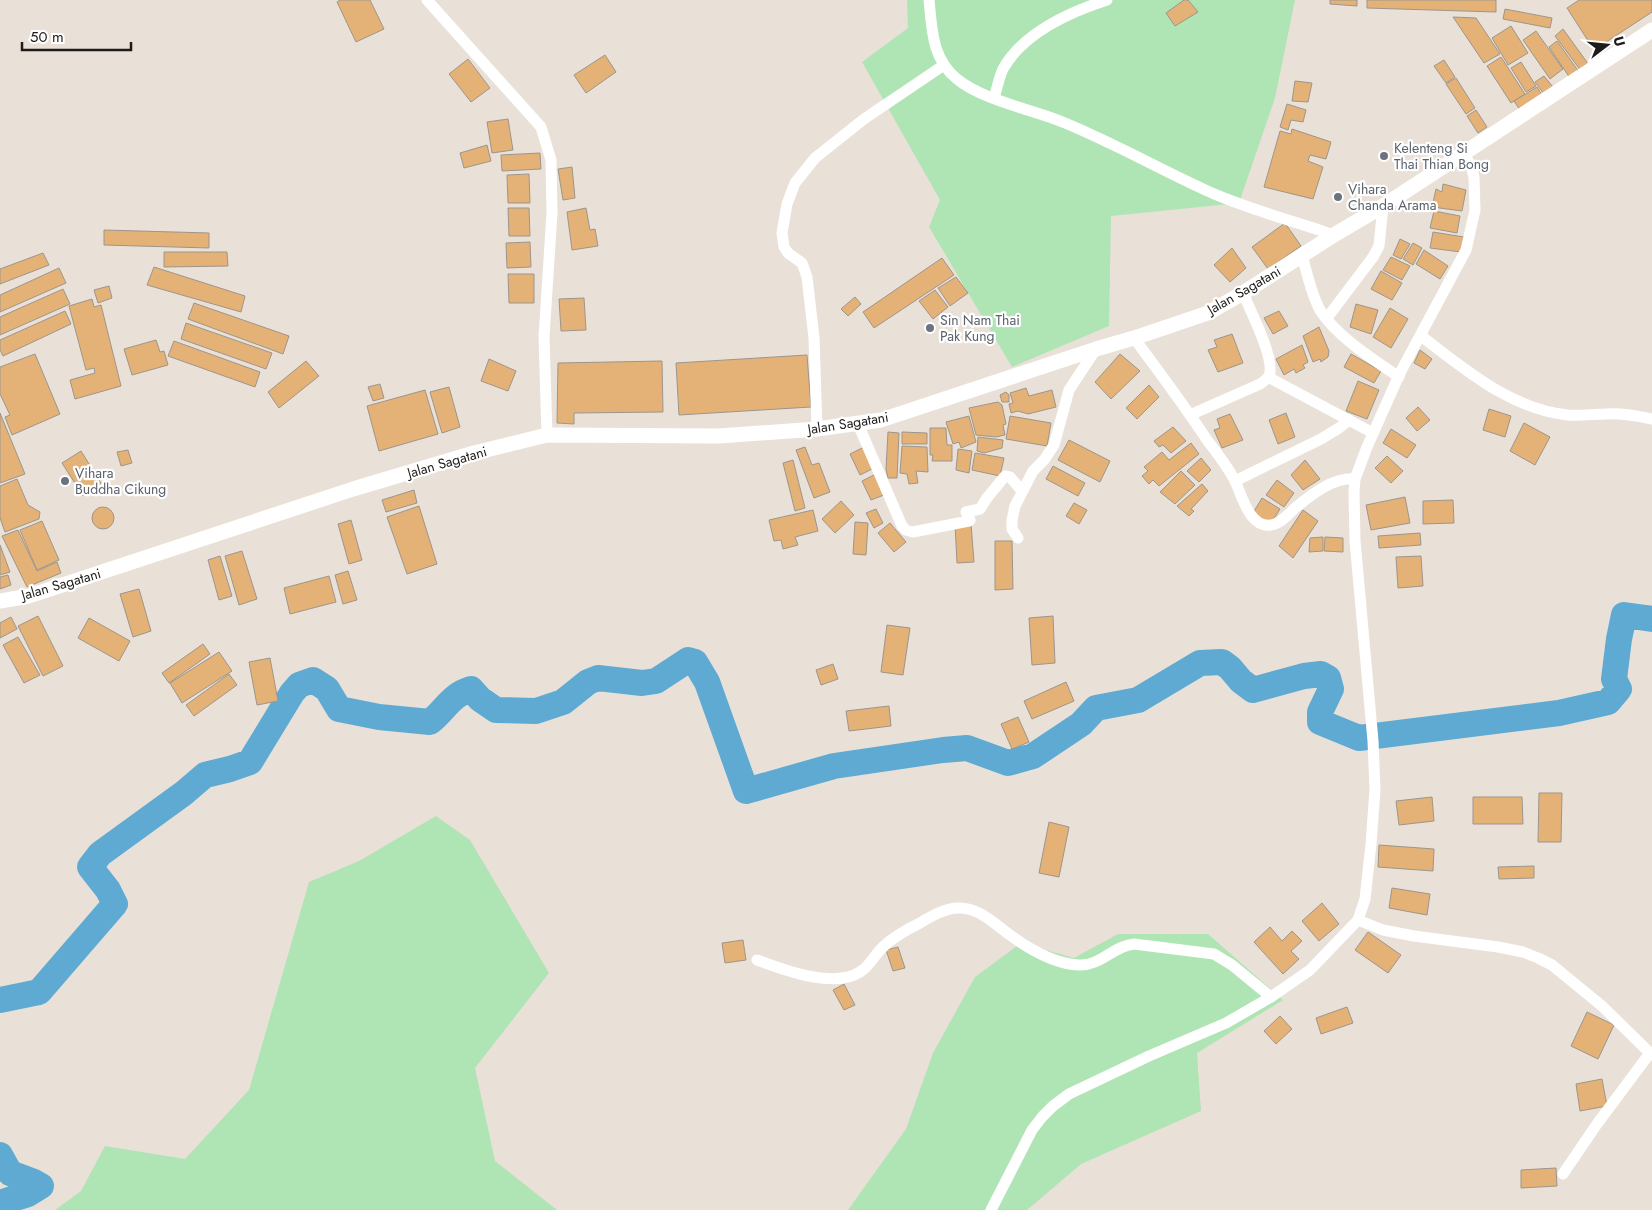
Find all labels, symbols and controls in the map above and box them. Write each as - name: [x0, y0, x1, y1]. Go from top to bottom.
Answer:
- scale bar: [22, 20, 131, 52]
- north arrow: [1582, 20, 1632, 70]
- text: 50 m: [30, 26, 64, 48]
- text: U: [1609, 34, 1630, 49]
- place label: Kelenteng Si Thai Thian Bong: [1394, 138, 1489, 174]
- marker: Kelenteng Si Thai Thian Bong: [1378, 150, 1390, 162]
- place label: Vihara Chanda Arama: [1348, 179, 1436, 215]
- marker: Vihara Chanda Arama: [1332, 191, 1344, 203]
- street label: Jalan Sagatani: [1202, 261, 1284, 320]
- place label: Sin Nam Thai Pak Kung: [940, 310, 1020, 346]
- marker: Sin Nam Thai Pak Kung: [924, 322, 936, 334]
- street label: Jalan Sagatani: [804, 407, 890, 440]
- street label: Jalan Sagatani: [403, 441, 489, 483]
- place label: Vihara Buddha Cikung: [75, 463, 166, 499]
- marker: Vihara Buddha Cikung: [59, 475, 71, 487]
- street label: Jalan Sagatani: [17, 563, 103, 605]

